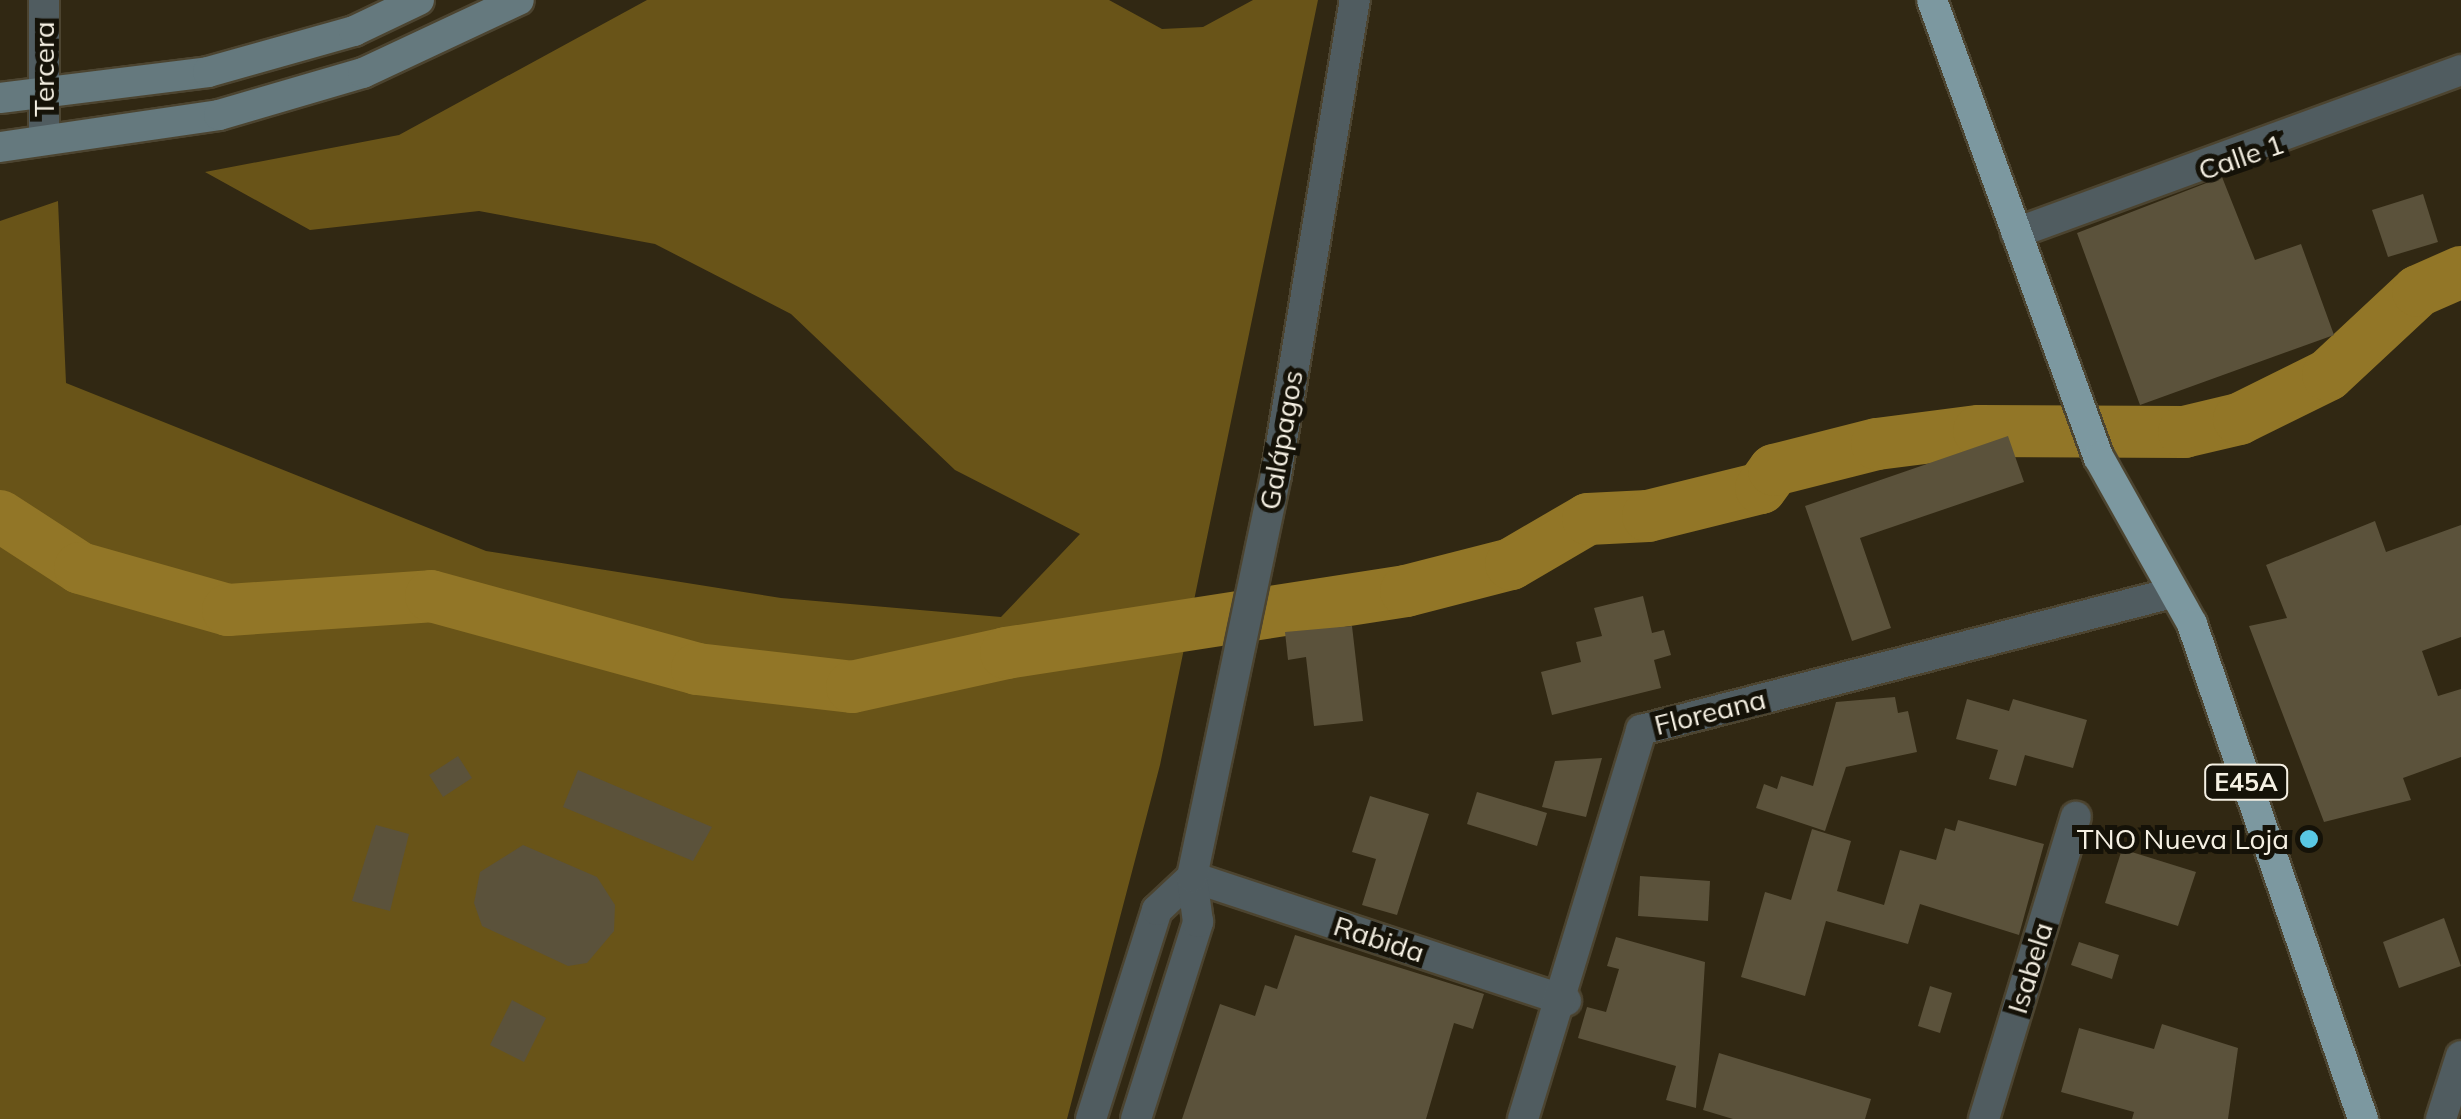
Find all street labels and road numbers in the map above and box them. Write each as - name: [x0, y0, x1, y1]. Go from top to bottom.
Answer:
- street label: Tercera: [27, 21, 61, 117]
- street label: Calle 1: [2194, 127, 2288, 187]
- street label: Galápagos: [1252, 368, 1310, 512]
- street label: Floreana: [1651, 682, 1769, 742]
- road number: E45A: [2204, 762, 2288, 802]
- street label: Rabida: [1329, 909, 1429, 969]
- street label: Isabela: [2000, 918, 2060, 1018]

